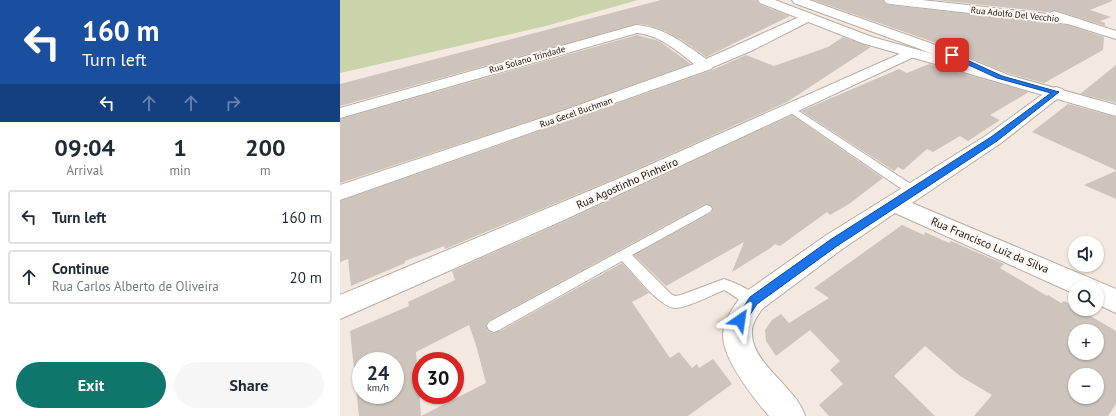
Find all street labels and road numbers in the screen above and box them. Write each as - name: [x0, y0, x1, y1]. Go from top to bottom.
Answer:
- street label: Rua Adolfo Del Vecchio: [970, 4, 1060, 24]
- street label: Rua Solano Trindade: [488, 43, 567, 75]
- street label: Rua Gecel Buchman: [538, 94, 614, 130]
- street label: Rua Agostinho Pinheiro: [574, 154, 680, 212]
- street label: Rua Francisco Luiz da Silva: [929, 214, 1051, 276]

